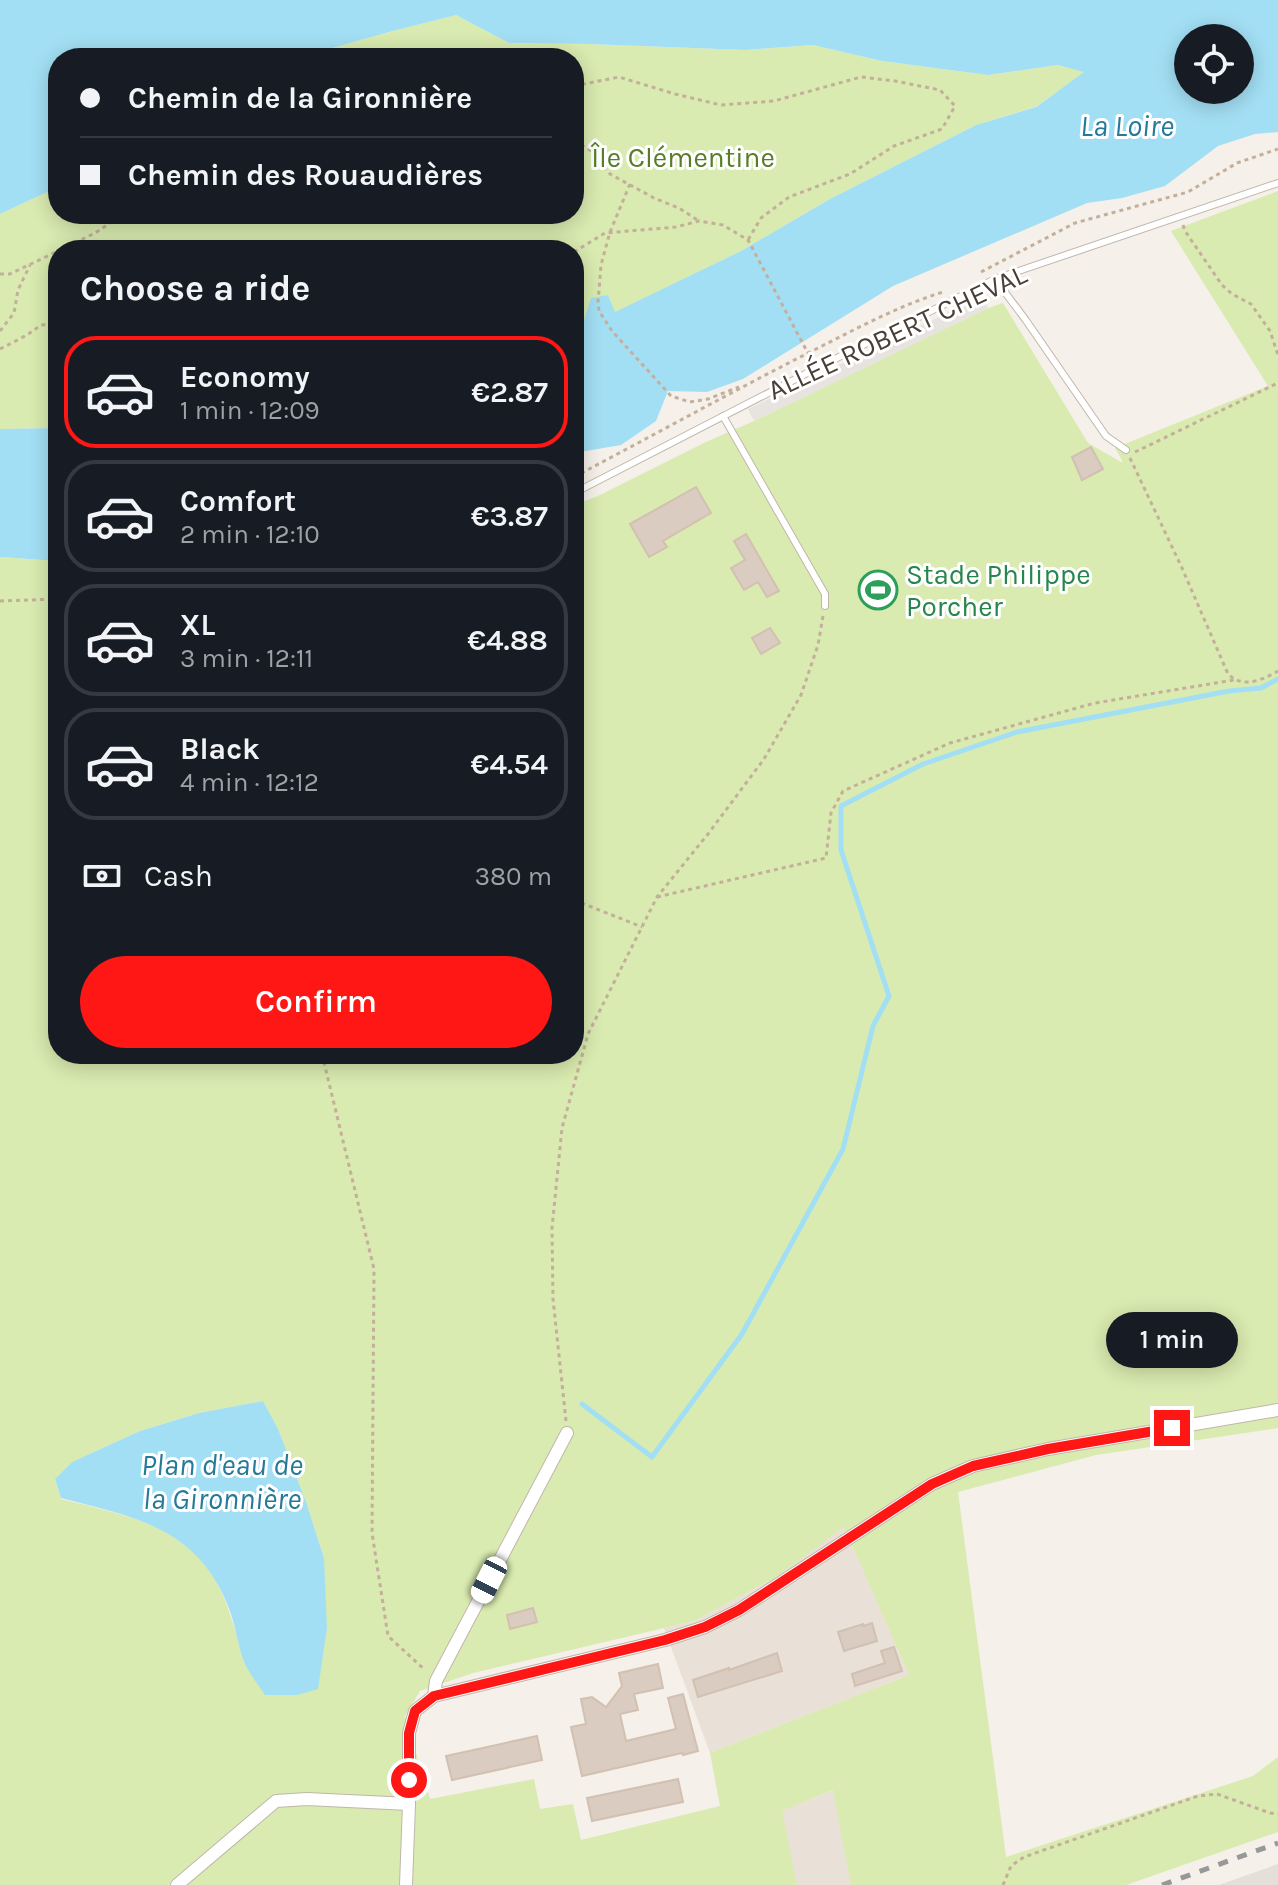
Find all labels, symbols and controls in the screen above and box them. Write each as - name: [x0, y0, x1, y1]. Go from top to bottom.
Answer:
- map controls: [1174, 24, 1254, 104]
- button: locate: [1174, 24, 1254, 104]
- text: Chemin de la Gironnière: [128, 80, 472, 116]
- water label: La Loire: [1080, 108, 1174, 144]
- park label: Île Clémentine: [590, 141, 775, 174]
- text: Chemin des Rouaudières: [128, 157, 483, 193]
- street label: ALLÉE ROBERT CHEVAL: [762, 257, 1032, 407]
- text: Choose a ride: [80, 267, 310, 309]
- icon: car: [84, 356, 156, 428]
- text: Economy: [180, 359, 310, 395]
- text: €2.87: [471, 374, 548, 410]
- text: 1 min · 12:09: [180, 395, 320, 426]
- icon: car: [84, 480, 156, 552]
- text: Comfort: [180, 483, 296, 519]
- text: €3.87: [471, 498, 548, 534]
- text: 2 min · 12:10: [180, 519, 320, 550]
- place label: Stade Philippe Porcher: [906, 558, 1091, 623]
- sports icon: Stade Philippe Porcher: [857, 569, 899, 611]
- icon: car: [84, 604, 156, 676]
- text: XL: [180, 607, 215, 643]
- text: €4.88: [467, 622, 548, 658]
- text: 3 min · 12:11: [180, 643, 313, 674]
- icon: car: [84, 728, 156, 800]
- text: Black: [180, 731, 260, 767]
- text: €4.54: [471, 746, 548, 782]
- text: 4 min · 12:12: [180, 767, 319, 798]
- icon: cash: [80, 854, 124, 898]
- text: Cash: [144, 858, 213, 894]
- text: 380 m: [475, 861, 552, 892]
- button: Confirm: [80, 956, 552, 1048]
- callout: 1 min: [1106, 1312, 1238, 1368]
- text: 1 min: [1140, 1324, 1204, 1355]
- route end: [1154, 1410, 1190, 1446]
- water label: Plan d'eau de la Gironnière: [141, 1447, 303, 1517]
- car: [467, 1553, 511, 1607]
- route start: [391, 1762, 427, 1798]

